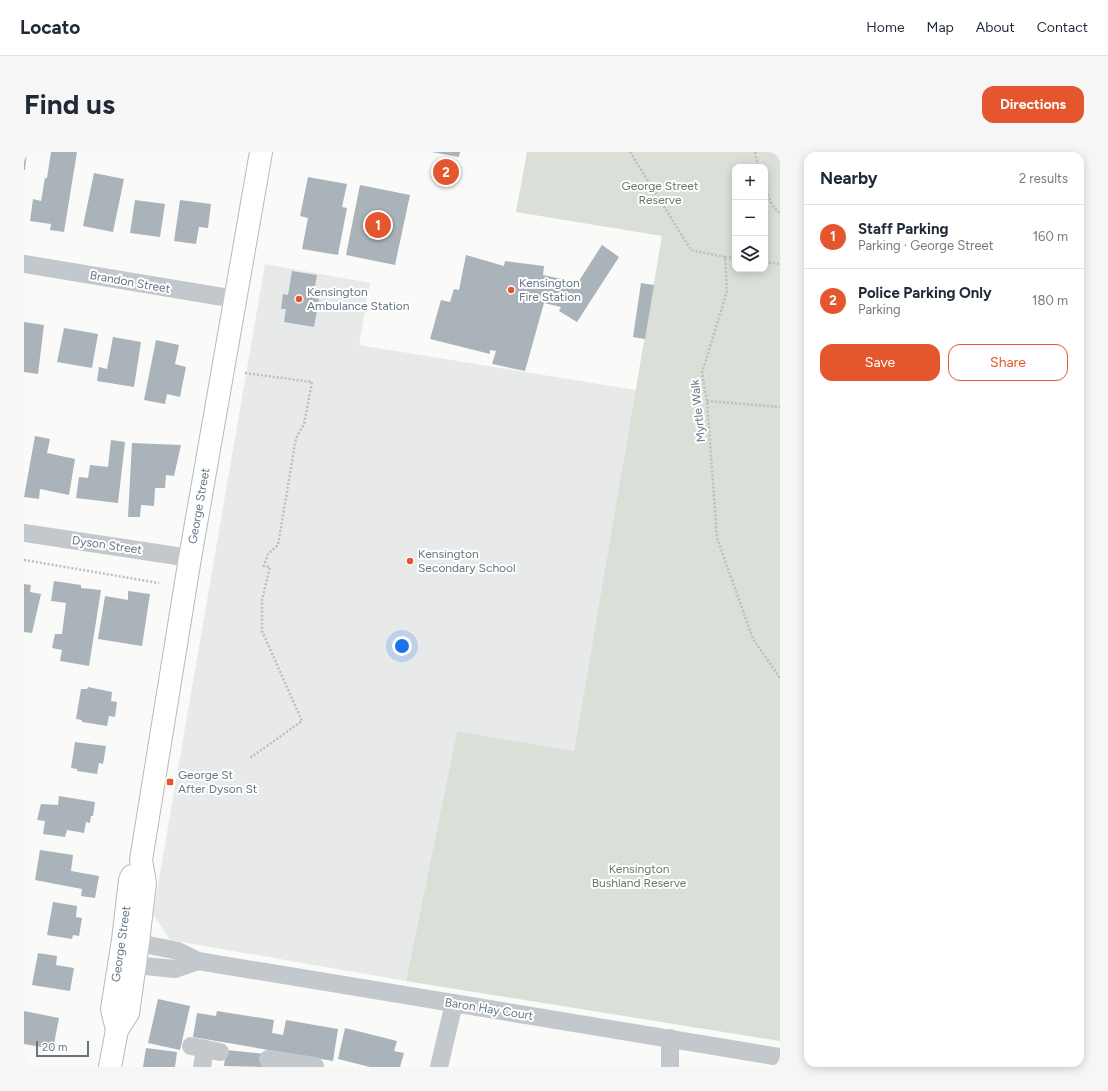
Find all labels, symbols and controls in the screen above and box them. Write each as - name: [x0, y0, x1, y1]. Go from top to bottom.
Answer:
- text: Locato: [20, 16, 80, 39]
- text: Home: [866, 19, 905, 36]
- text: Map: [927, 19, 954, 36]
- text: About: [976, 19, 1015, 36]
- text: Contact: [1037, 19, 1088, 36]
- button: Directions: [982, 86, 1084, 123]
- text: Find us: [24, 87, 115, 121]
- pin: 2: [433, 157, 459, 187]
- map controls: [732, 164, 768, 272]
- button: +: [732, 164, 768, 200]
- text: Nearby: [820, 168, 878, 188]
- text: 2 results: [1019, 171, 1068, 186]
- park label: George Street Reserve: [622, 179, 699, 207]
- button: −: [732, 200, 768, 236]
- pin: 1: [365, 210, 391, 240]
- text: Staff Parking: [858, 220, 948, 238]
- text: 1: [830, 229, 836, 244]
- text: 160 m: [1033, 229, 1068, 244]
- button: layers: [732, 236, 768, 272]
- text: Parking · George Street: [858, 238, 994, 253]
- street label: Brandon Street: [89, 268, 172, 296]
- place label: Kensington Fire Station: [519, 276, 581, 304]
- text: Police Parking Only: [858, 284, 992, 302]
- place label: Kensington Ambulance Station: [307, 285, 410, 313]
- marker: Kensington Fire Station: [506, 285, 516, 295]
- text: 2: [829, 293, 837, 308]
- text: 180 m: [1032, 293, 1068, 308]
- marker: Kensington Ambulance Station: [294, 294, 304, 304]
- text: Parking: [858, 302, 901, 317]
- button: Save: [820, 344, 940, 381]
- button: Share: [948, 344, 1068, 381]
- street label: Myrtle Walk: [688, 379, 708, 443]
- street label: George Street: [185, 466, 213, 545]
- street label: Dyson Street: [71, 533, 143, 557]
- place label: Kensington Secondary School: [418, 547, 516, 575]
- marker: Kensington Secondary School: [405, 556, 415, 566]
- your location: [392, 636, 412, 656]
- place label: George St After Dyson St: [178, 768, 258, 796]
- marker: George St After Dyson St: [165, 777, 175, 787]
- park label: Kensington Bushland Reserve: [592, 862, 687, 890]
- street label: George Street: [109, 905, 133, 983]
- street label: Baron Hay Court: [444, 995, 535, 1023]
- scale bar: [36, 1039, 89, 1058]
- text: 20 m: [42, 1041, 67, 1054]

